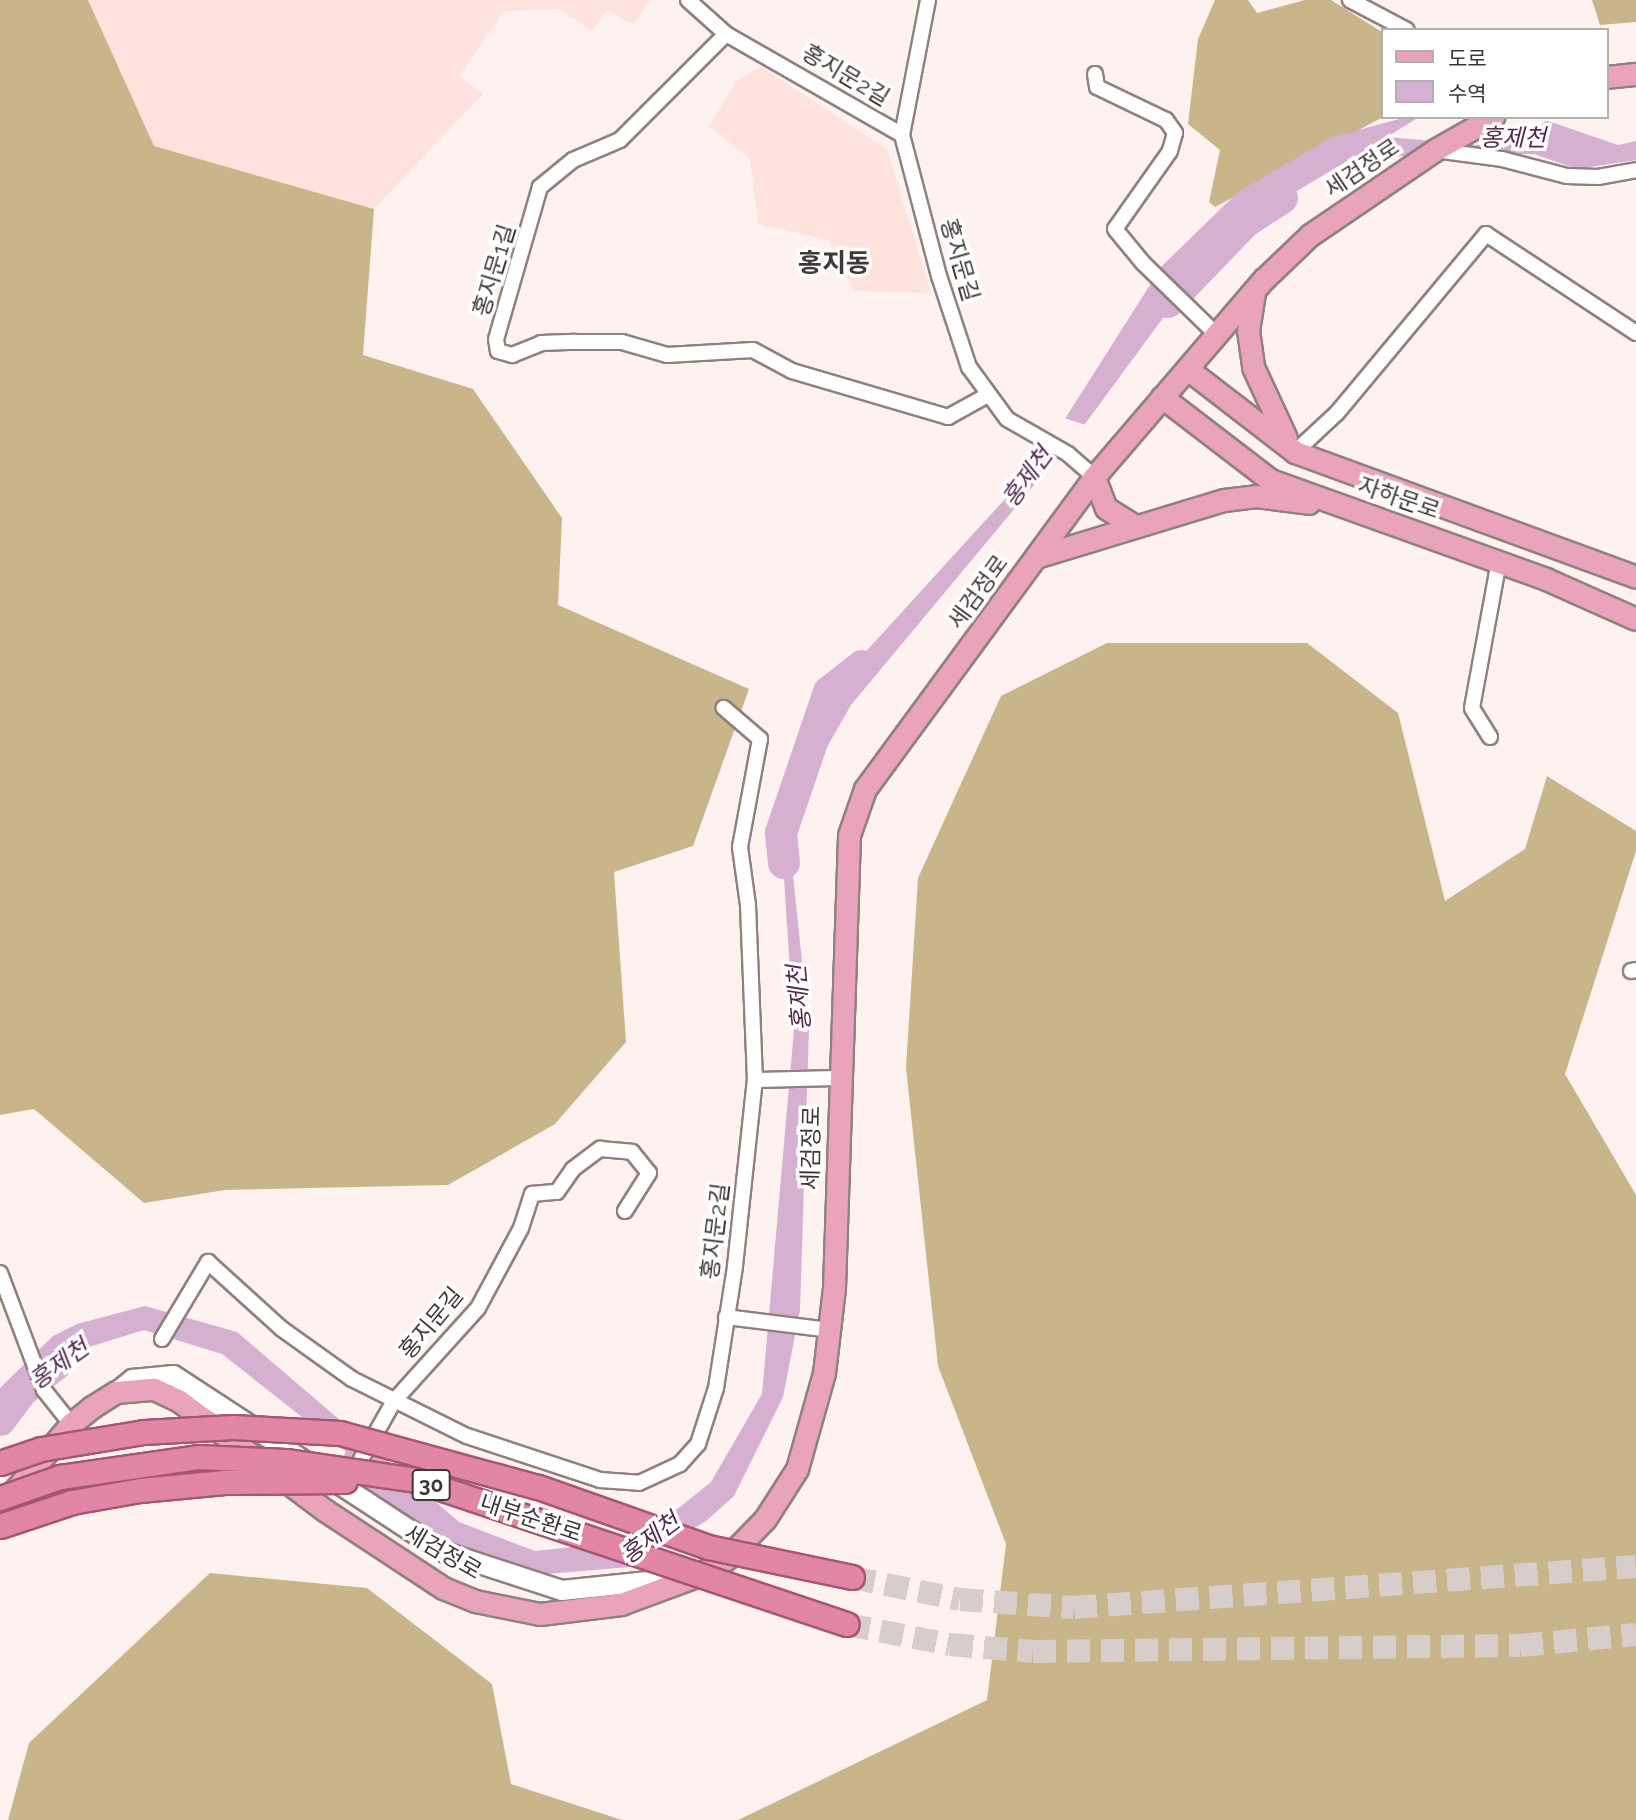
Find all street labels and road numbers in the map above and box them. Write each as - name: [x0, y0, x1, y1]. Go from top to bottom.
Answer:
- street label: 홍지문2길: [797, 38, 895, 112]
- street label: 세검정로: [1319, 133, 1405, 203]
- street label: 홍지문길: [935, 216, 985, 304]
- street label: 홍지문1길: [467, 221, 521, 319]
- street label: 자하문로: [1354, 471, 1444, 525]
- street label: 세검정로: [942, 550, 1014, 634]
- street label: 세검정로: [796, 1105, 826, 1191]
- street label: 홍지문2길: [695, 1181, 735, 1281]
- street label: 홍지문길: [393, 1282, 469, 1364]
- road number: 30: [410, 1468, 452, 1502]
- street label: 내부순환로: [476, 1489, 586, 1547]
- street label: 세검정로: [399, 1519, 487, 1585]

